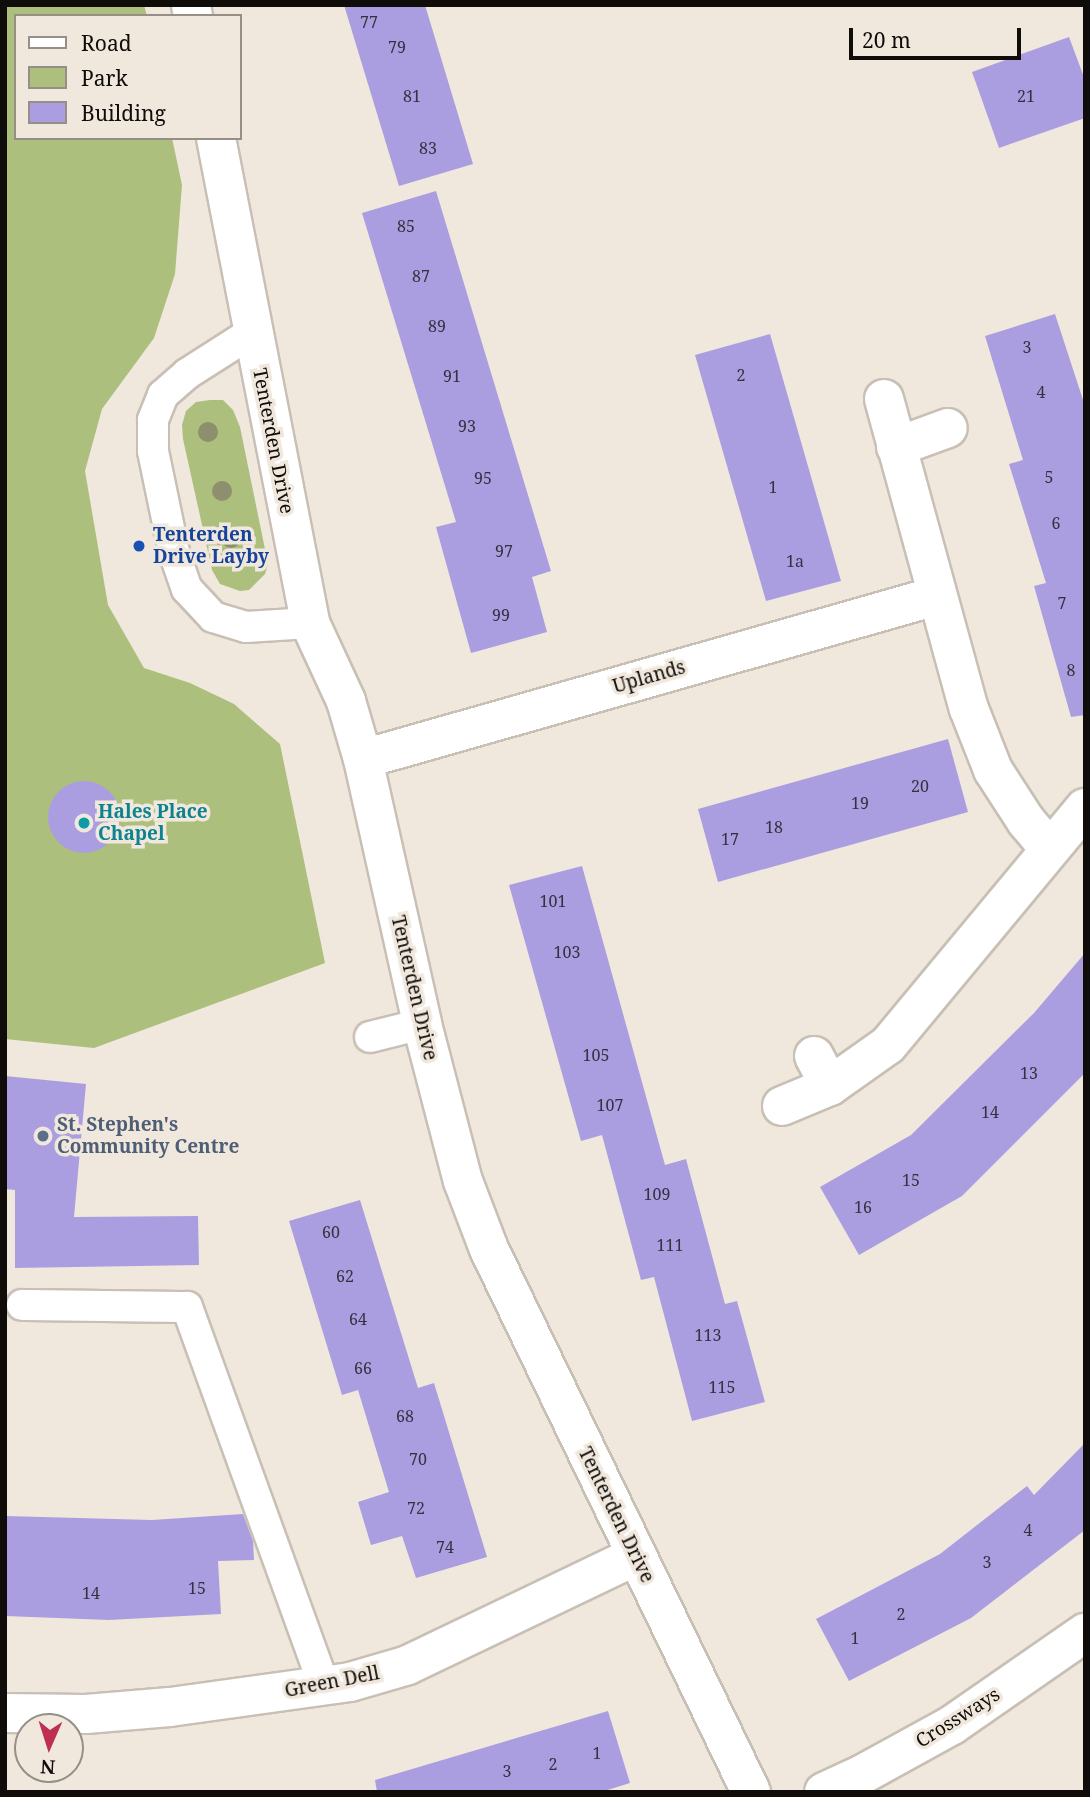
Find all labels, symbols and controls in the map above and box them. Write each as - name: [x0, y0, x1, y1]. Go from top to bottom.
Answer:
- house number: 77: [360, 12, 378, 32]
- legend: [14, 14, 242, 140]
- scale bar: [852, 14, 1024, 58]
- text: 20 m: [862, 26, 911, 54]
- text: Road: [81, 29, 132, 57]
- house number: 79: [388, 37, 406, 57]
- text: Park: [81, 64, 128, 92]
- house number: 81: [403, 86, 421, 106]
- house number: 21: [1017, 86, 1035, 106]
- text: Building: [81, 99, 166, 127]
- house number: 83: [419, 138, 437, 158]
- house number: 85: [397, 216, 415, 236]
- house number: 87: [412, 266, 430, 286]
- house number: 89: [428, 316, 446, 336]
- house number: 3: [1023, 337, 1031, 357]
- house number: 2: [737, 365, 745, 385]
- street label: Tenterden Drive: [248, 366, 298, 516]
- house number: 91: [443, 366, 461, 386]
- house number: 4: [1037, 382, 1045, 402]
- house number: 93: [458, 416, 476, 436]
- house number: 5: [1045, 467, 1053, 487]
- house number: 95: [474, 468, 492, 488]
- house number: 1: [769, 477, 777, 497]
- house number: 6: [1052, 513, 1060, 533]
- place label: Tenterden Drive Layby: [153, 524, 269, 568]
- marker: Tenterden Drive Layby: [131, 538, 147, 554]
- house number: 97: [495, 541, 513, 561]
- house number: 1a: [786, 551, 804, 571]
- house number: 7: [1058, 593, 1066, 613]
- house number: 99: [492, 605, 510, 625]
- street label: Uplands: [610, 656, 688, 698]
- house number: 8: [1067, 660, 1075, 680]
- house number: 20: [911, 776, 929, 796]
- house number: 19: [851, 793, 869, 813]
- place label: Hales Place Chapel: [98, 801, 208, 845]
- marker: Hales Place Chapel: [76, 815, 92, 831]
- house number: 18: [765, 817, 783, 837]
- house number: 17: [721, 829, 739, 849]
- house number: 101: [540, 891, 566, 911]
- street label: Tenterden Drive: [386, 913, 442, 1063]
- house number: 103: [554, 942, 580, 962]
- house number: 105: [583, 1045, 609, 1065]
- house number: 13: [1020, 1063, 1038, 1083]
- house number: 107: [597, 1095, 623, 1115]
- house number: 14: [981, 1102, 999, 1122]
- place label: St. Stephen's Community Centre: [57, 1114, 239, 1158]
- marker: St. Stephen's Community Centre: [35, 1128, 51, 1144]
- house number: 15: [902, 1170, 920, 1190]
- house number: 109: [644, 1184, 670, 1204]
- house number: 16: [854, 1197, 872, 1217]
- house number: 60: [322, 1222, 340, 1242]
- house number: 111: [657, 1235, 683, 1255]
- house number: 62: [336, 1266, 354, 1286]
- house number: 64: [349, 1309, 367, 1329]
- house number: 113: [695, 1325, 721, 1345]
- house number: 66: [354, 1358, 372, 1378]
- house number: 115: [709, 1377, 735, 1397]
- house number: 68: [396, 1406, 414, 1426]
- street label: Tenterden Drive: [573, 1444, 659, 1586]
- house number: 70: [409, 1449, 427, 1469]
- house number: 72: [407, 1498, 425, 1518]
- house number: 4: [1024, 1520, 1032, 1540]
- house number: 74: [436, 1537, 454, 1557]
- house number: 3: [983, 1552, 991, 1572]
- house number: 15: [188, 1578, 206, 1598]
- house number: 14: [82, 1583, 100, 1603]
- house number: 2: [897, 1604, 905, 1624]
- house number: 1: [851, 1628, 859, 1648]
- street label: Green Dell: [283, 1662, 381, 1702]
- street label: Crossways: [912, 1683, 1004, 1753]
- north arrow: [14, 1713, 84, 1783]
- house number: 1: [593, 1743, 601, 1763]
- text: N: [40, 1754, 56, 1780]
- house number: 2: [549, 1754, 557, 1774]
- house number: 3: [503, 1761, 511, 1781]

